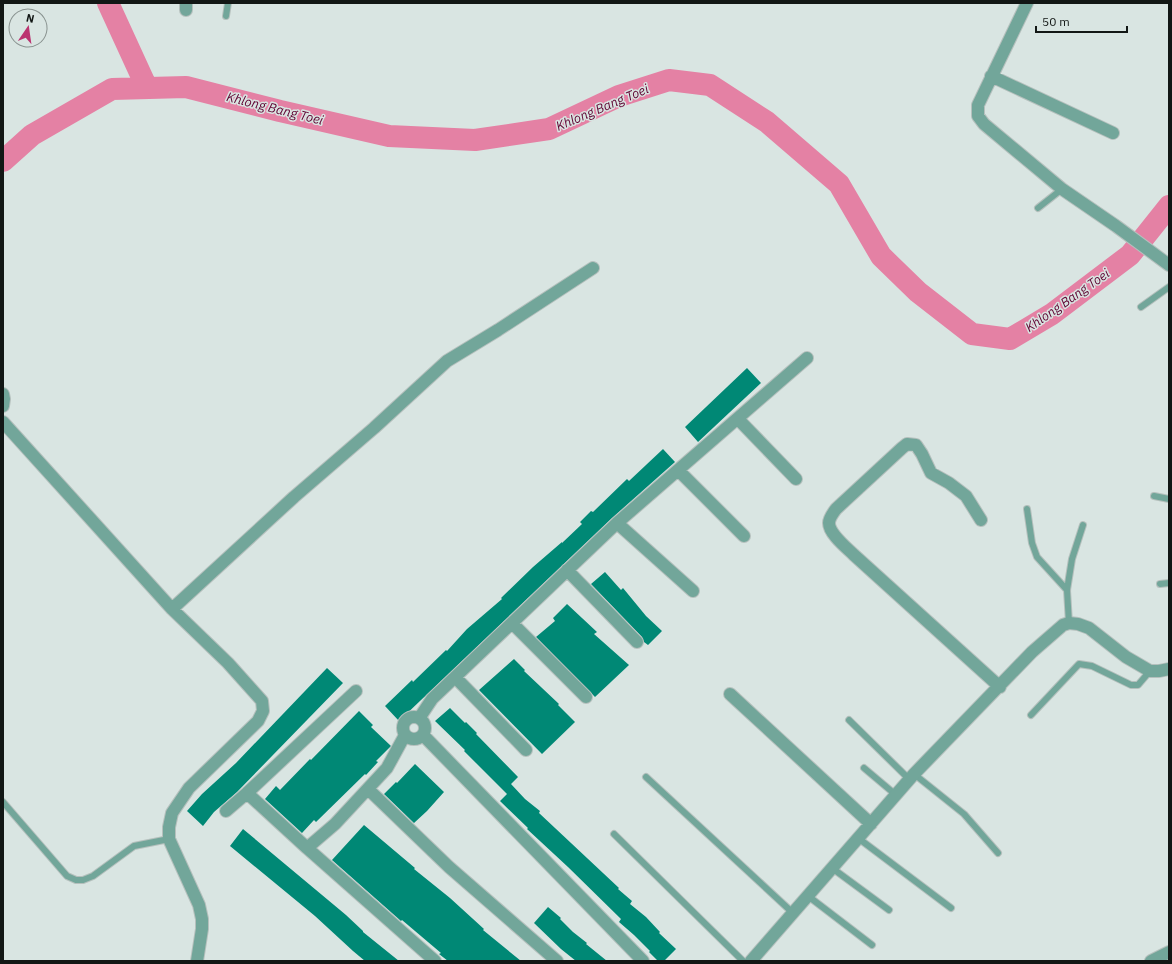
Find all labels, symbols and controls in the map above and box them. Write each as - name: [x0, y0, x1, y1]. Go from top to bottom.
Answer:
- north arrow: [8, 8, 48, 48]
- scale bar: [1036, 8, 1127, 34]
- text: N: [25, 11, 36, 26]
- text: 50 m: [1042, 14, 1070, 29]
- water label: Khlong Bang Toei: [553, 80, 652, 135]
- water label: Khlong Bang Toei: [225, 88, 326, 129]
- water label: Khlong Bang Toei: [1022, 265, 1113, 336]

